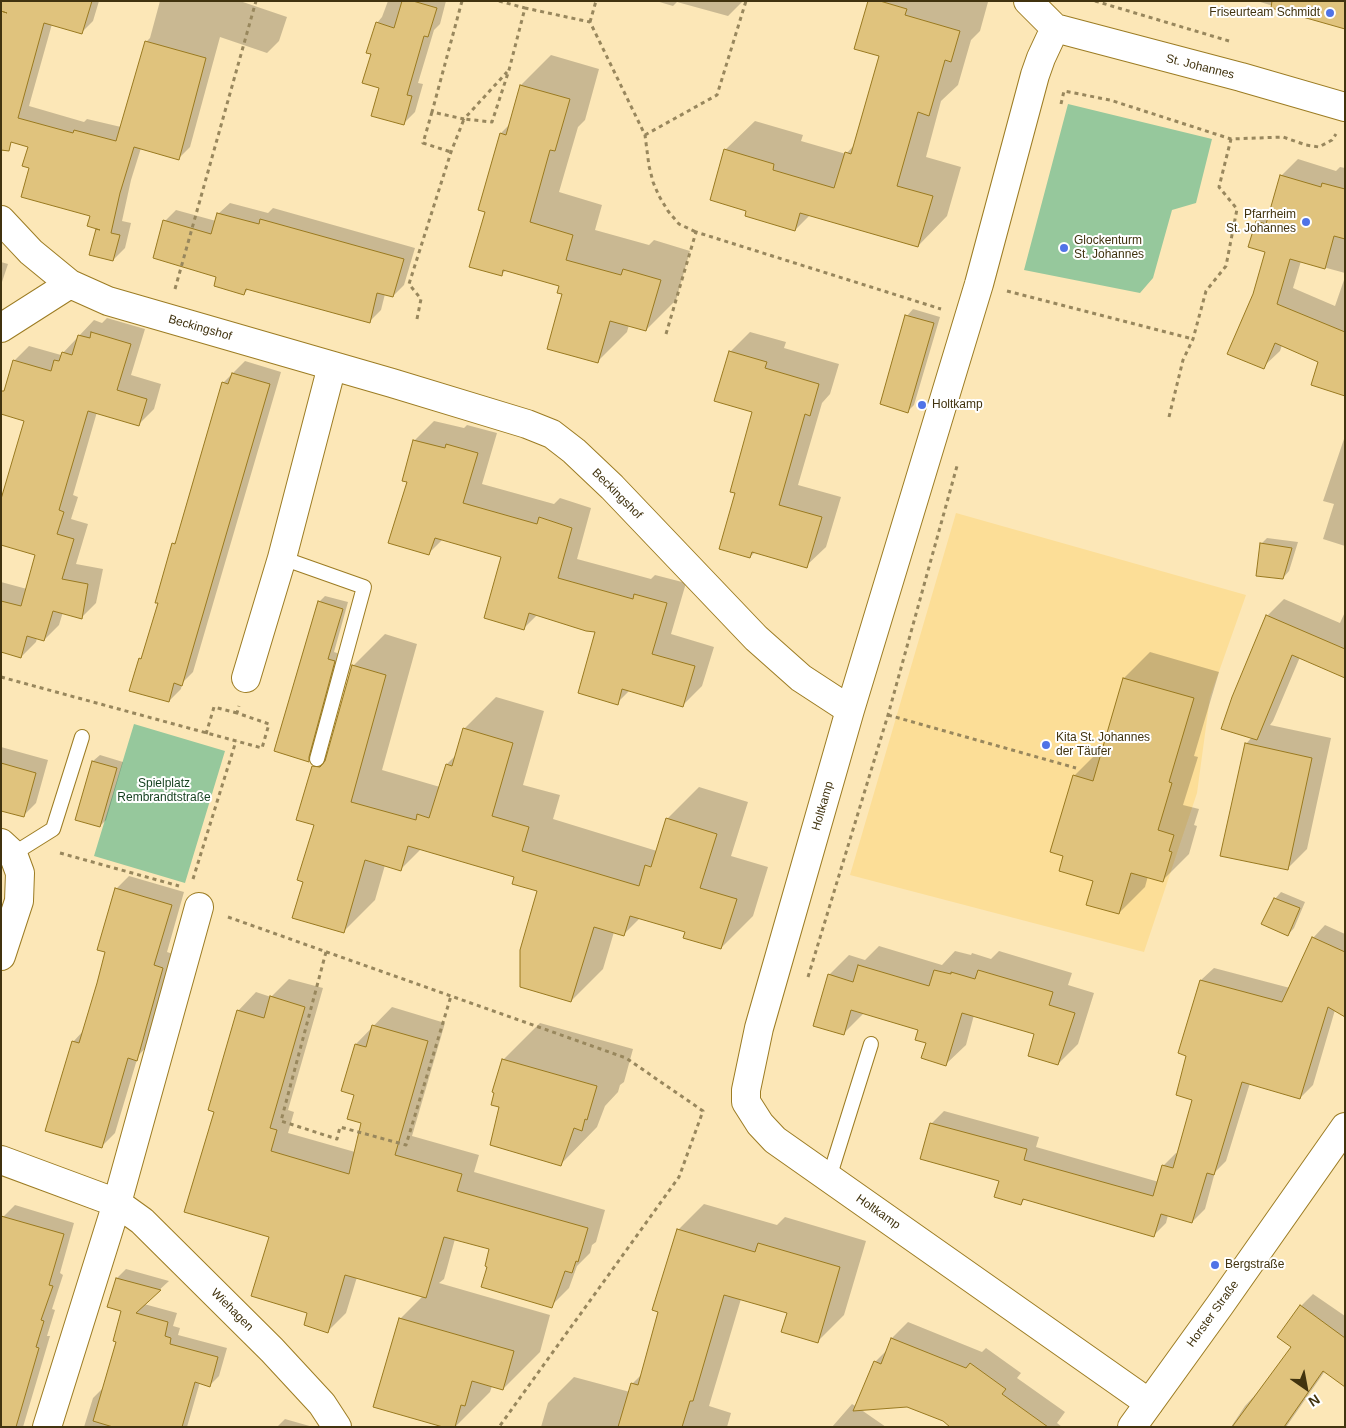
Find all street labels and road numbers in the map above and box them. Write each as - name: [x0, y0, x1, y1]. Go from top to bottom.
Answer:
- street label: St. Johannes: [1164, 52, 1236, 82]
- street label: Beckingshof: [167, 312, 233, 344]
- street label: Beckingshof: [589, 466, 645, 522]
- street label: Holtkamp: [809, 780, 837, 832]
- street label: Holtkamp: [853, 1192, 903, 1232]
- street label: Horster Straße: [1184, 1278, 1242, 1350]
- street label: Wiehagen: [208, 1286, 256, 1334]

